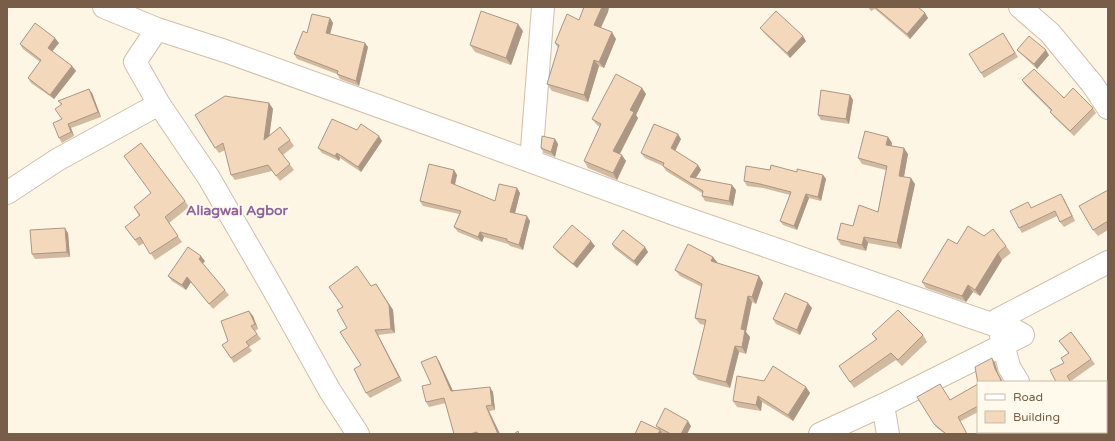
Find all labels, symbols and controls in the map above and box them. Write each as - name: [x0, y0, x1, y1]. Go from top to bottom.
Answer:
- district label: Aliagwai Agbor: [186, 202, 289, 219]
- legend: [977, 381, 1107, 433]
- text: Road: [1013, 390, 1043, 404]
- text: Building: [1013, 410, 1060, 424]

